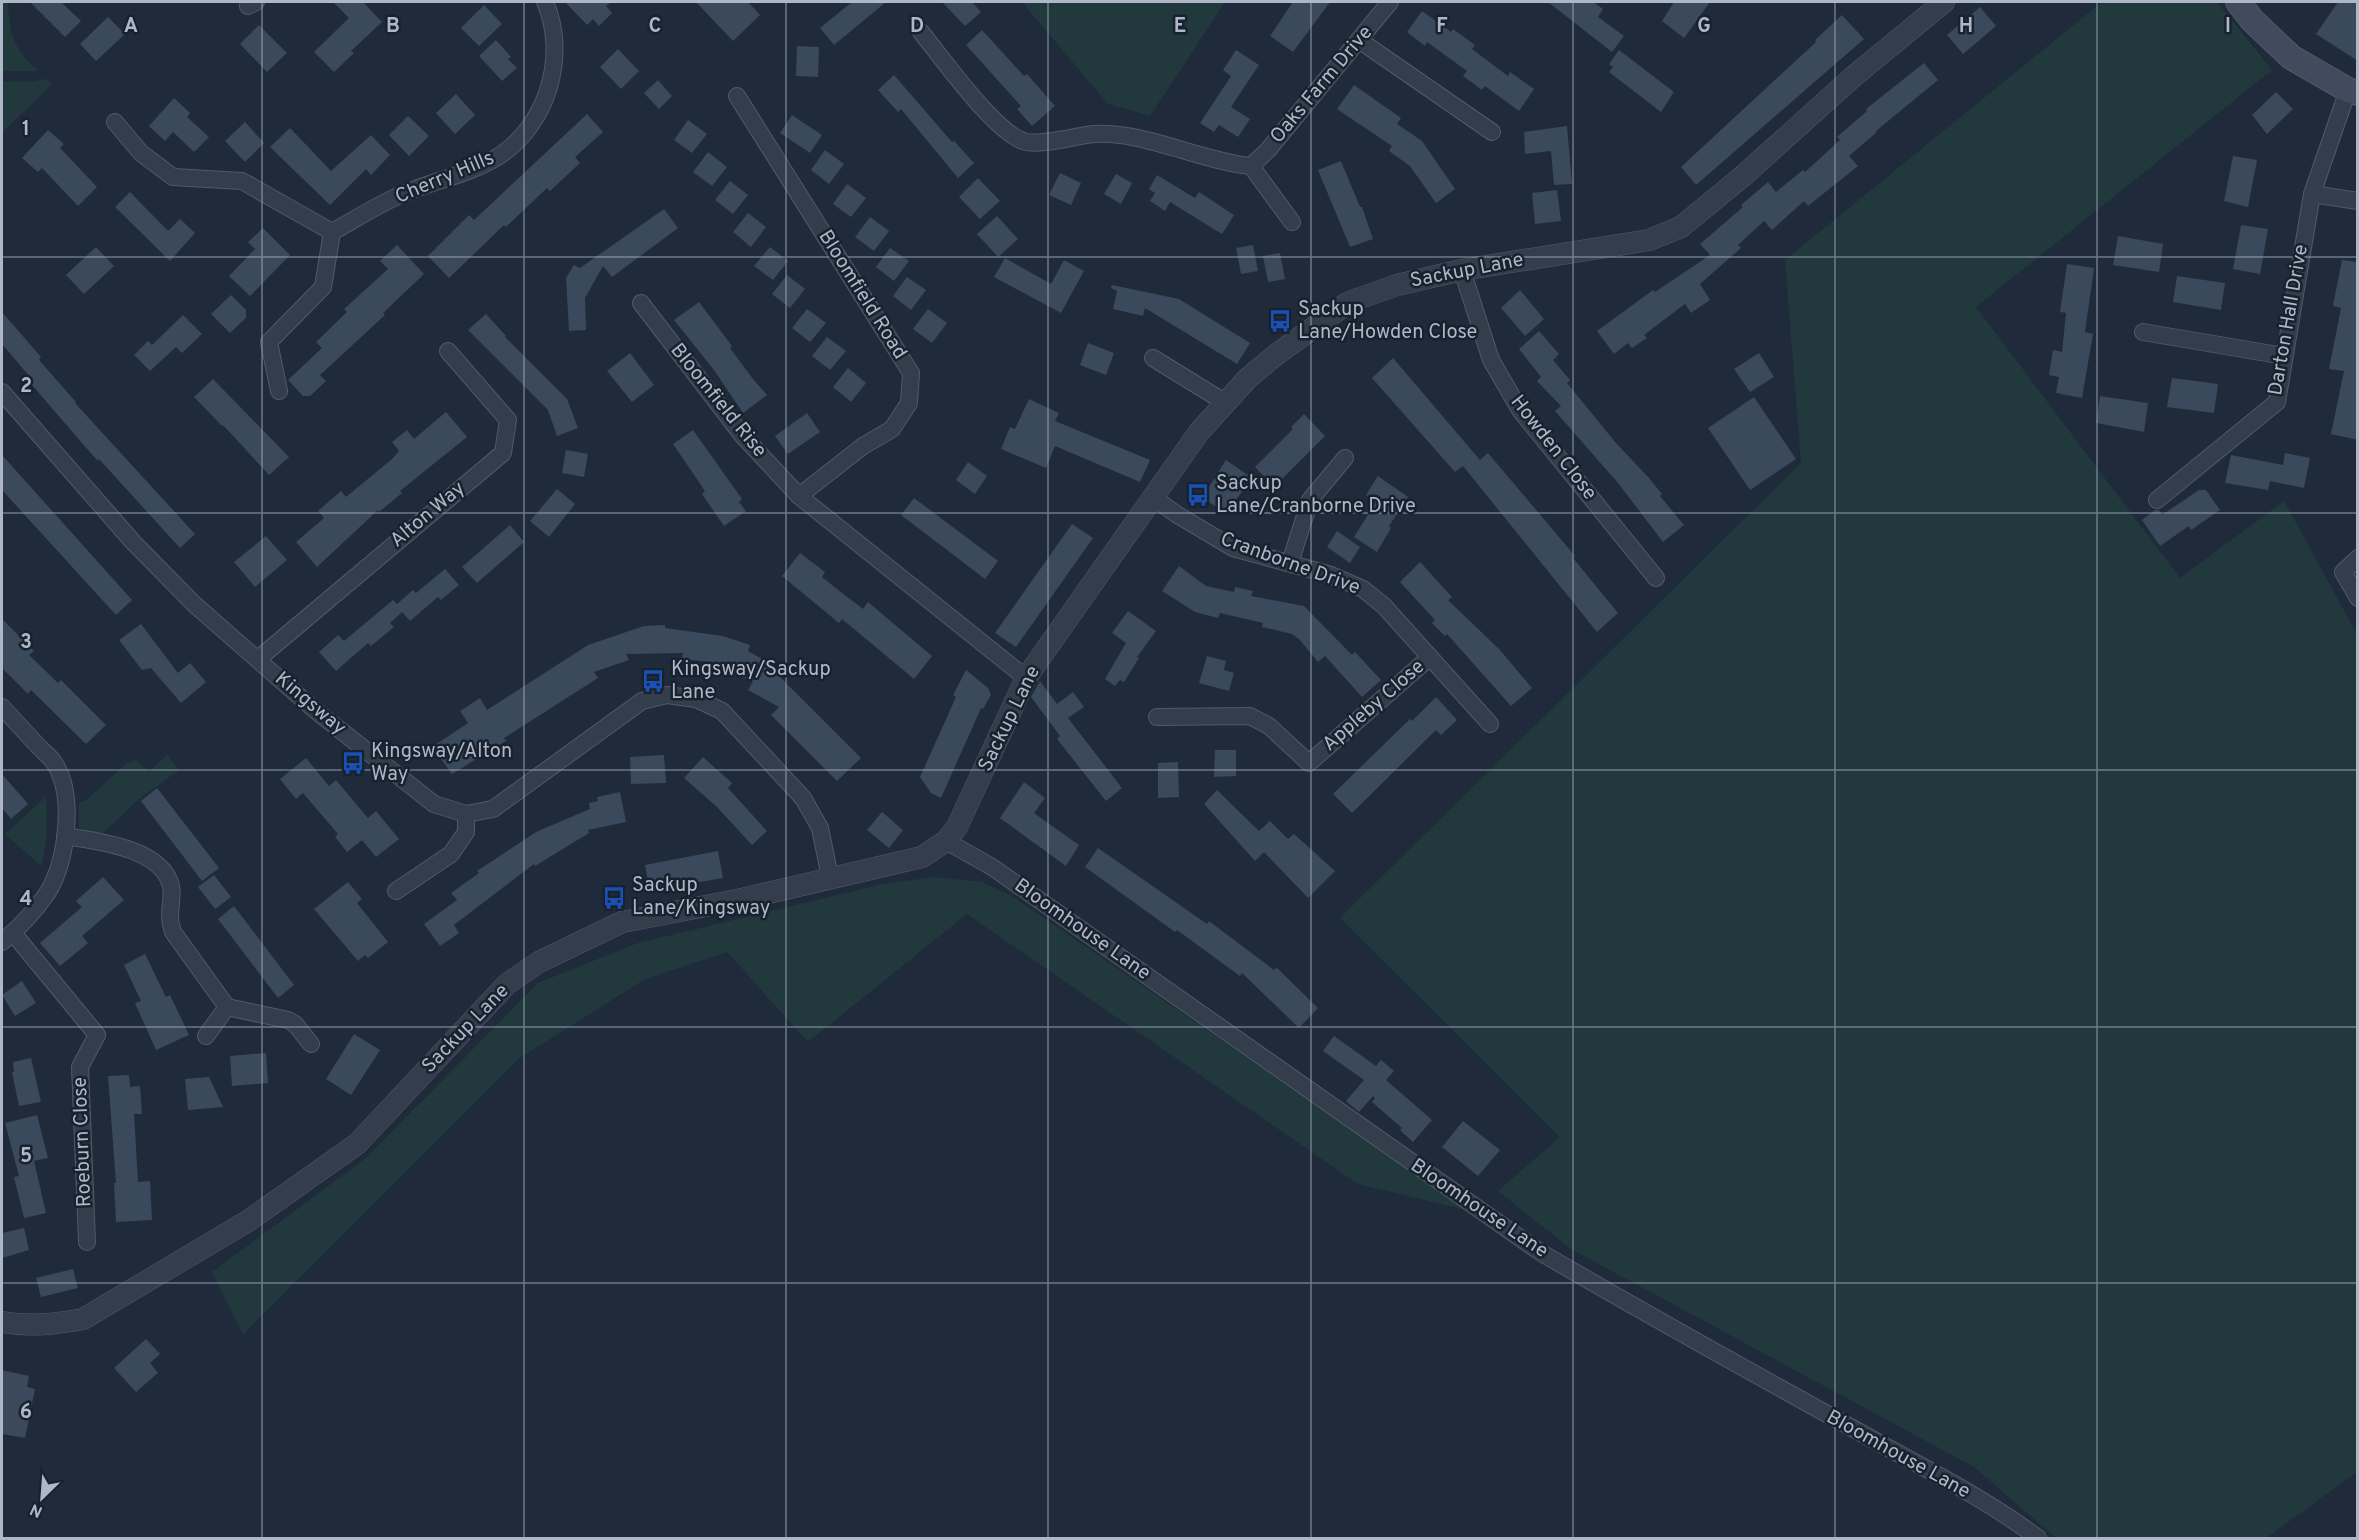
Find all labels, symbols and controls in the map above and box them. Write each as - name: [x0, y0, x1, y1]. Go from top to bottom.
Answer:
- text: A: [124, 14, 138, 40]
- text: B: [386, 14, 400, 40]
- text: C: [649, 14, 661, 40]
- text: D: [910, 14, 924, 40]
- text: E: [1174, 14, 1186, 40]
- text: F: [1436, 14, 1448, 40]
- text: G: [1697, 14, 1711, 40]
- text: H: [1959, 14, 1973, 40]
- text: I: [2225, 14, 2231, 40]
- street label: Oaks Farm Drive: [1265, 21, 1379, 149]
- text: 1: [22, 117, 30, 143]
- street label: Cherry Hills: [391, 145, 499, 211]
- street label: Bloomfield Road: [812, 225, 912, 365]
- street label: Darton Hall Drive: [2263, 242, 2315, 398]
- street label: Sackup Lane: [1408, 247, 1526, 295]
- place label: Sackup Lane/Howden Close: [1298, 297, 1477, 346]
- bus stop icon: Sackup Lane/Howden Close: [1267, 308, 1293, 334]
- street label: Bloomfield Rise: [664, 338, 772, 464]
- text: 2: [20, 374, 32, 400]
- street label: Howden Close: [1504, 390, 1602, 506]
- place label: Sackup Lane/Cranborne Drive: [1216, 471, 1416, 520]
- street label: Alton Way: [385, 476, 471, 554]
- bus stop icon: Sackup Lane/Cranborne Drive: [1185, 482, 1211, 508]
- street label: Cranborne Drive: [1216, 527, 1364, 601]
- text: 3: [20, 630, 32, 656]
- street label: Appleby Close: [1317, 654, 1431, 758]
- place label: Kingsway/Sackup Lane: [671, 657, 831, 706]
- street label: Sackup Lane: [973, 662, 1047, 776]
- street label: Kingsway: [269, 667, 351, 741]
- bus stop icon: Kingsway/Sackup Lane: [640, 668, 666, 694]
- place label: Kingsway/Alton Way: [371, 739, 512, 788]
- bus stop icon: Kingsway/Alton Way: [340, 750, 366, 776]
- place label: Sackup Lane/Kingsway: [632, 873, 770, 922]
- street label: Bloomhouse Lane: [1009, 873, 1155, 987]
- bus stop icon: Sackup Lane/Kingsway: [601, 885, 627, 911]
- text: 4: [20, 887, 32, 913]
- street label: Sackup Lane: [417, 979, 515, 1079]
- street label: Roeburn Close: [68, 1076, 98, 1208]
- text: 5: [20, 1144, 32, 1170]
- street label: Bloomhouse Lane: [1405, 1153, 1553, 1265]
- text: 6: [20, 1400, 32, 1426]
- street label: Bloomhouse Lane: [1821, 1405, 1975, 1505]
- north arrow: [12, 1468, 72, 1528]
- text: N: [27, 1498, 46, 1521]

